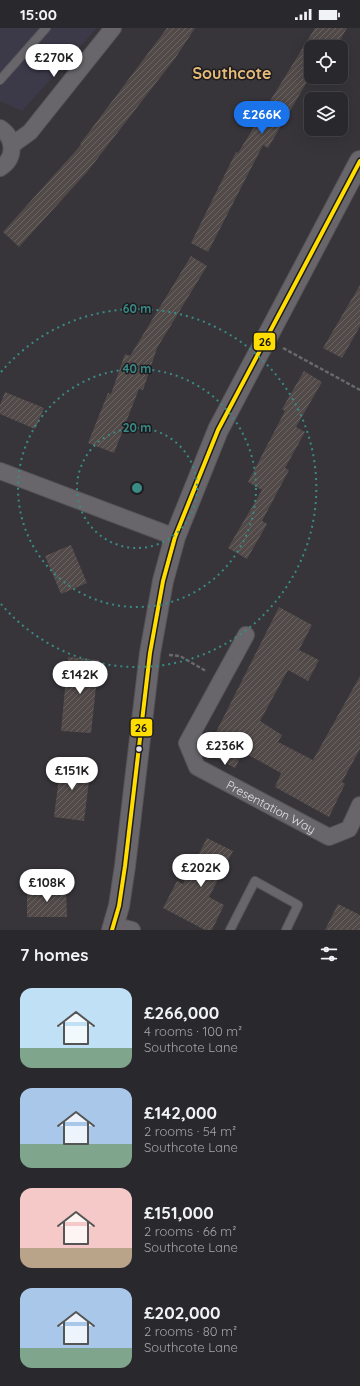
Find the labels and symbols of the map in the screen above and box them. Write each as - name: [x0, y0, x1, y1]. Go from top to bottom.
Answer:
- pin: £270K: [26, 44, 82, 78]
- district label: Southcote: [192, 63, 272, 83]
- pin: £266K: [234, 101, 290, 135]
- text: 60 m: [123, 301, 151, 316]
- line badge: 26: [253, 332, 276, 351]
- text: 26: [259, 335, 271, 349]
- text: 40 m: [123, 361, 151, 376]
- text: 20 m: [123, 420, 151, 435]
- centre of rings: [130, 481, 144, 495]
- pin: £142K: [52, 661, 108, 695]
- line badge: 26: [130, 718, 153, 737]
- text: 26: [135, 721, 147, 735]
- pin: £236K: [197, 732, 253, 766]
- unlabelled marker: [134, 744, 144, 754]
- pin: £151K: [44, 757, 100, 791]
- street label: Presentation Way: [224, 777, 318, 836]
- pin: £202K: [173, 854, 229, 888]
- pin: £108K: [19, 869, 75, 903]

